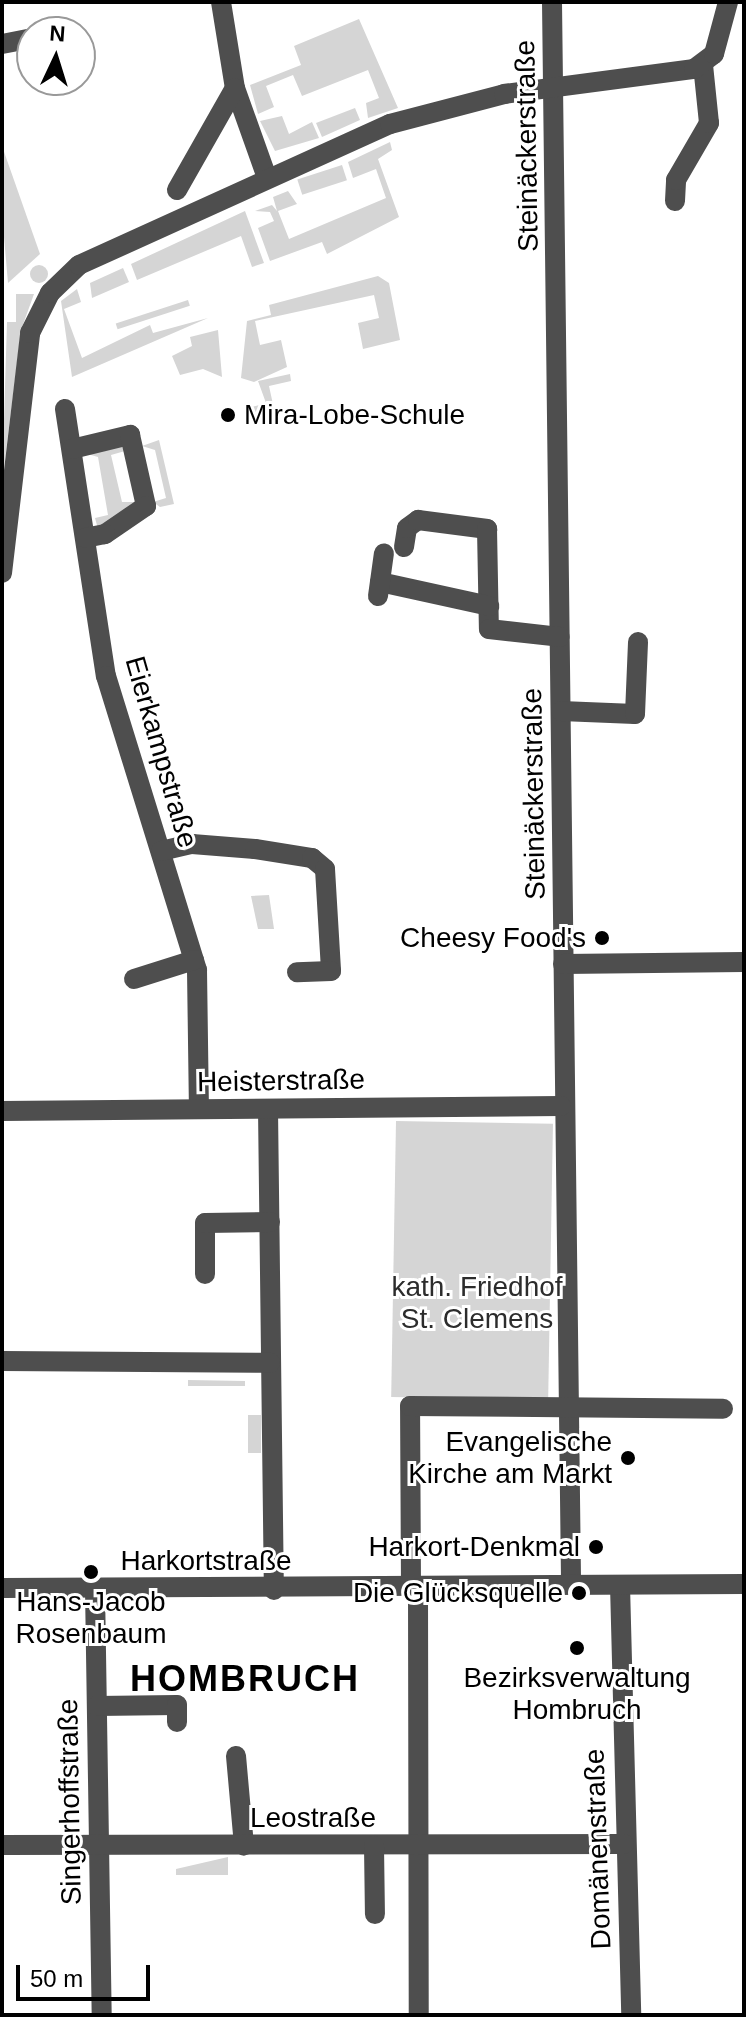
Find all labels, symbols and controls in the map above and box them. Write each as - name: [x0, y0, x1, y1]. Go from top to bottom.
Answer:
- north arrow: [16, 16, 96, 96]
- text: N: [49, 21, 66, 47]
- street label: Steinäckerstraße: [508, 40, 546, 252]
- place label: Mira-Lobe-Schule: [244, 398, 465, 432]
- marker: Mira-Lobe-Schule: [219, 406, 237, 424]
- street label: Eierkampstraße: [118, 652, 204, 852]
- street label: Steinäckerstraße: [515, 688, 553, 900]
- place label: Cheesy Food's: [400, 921, 586, 955]
- marker: Cheesy Food's: [593, 929, 611, 947]
- street label: Heisterstraße: [197, 1063, 365, 1099]
- park label: kath. Friedhof St. Clemens: [391, 1270, 563, 1336]
- place label: Evangelische Kirche am Markt: [408, 1425, 612, 1491]
- marker: Evangelische Kirche am Markt: [619, 1449, 637, 1467]
- place label: Harkort-Denkmal: [368, 1530, 580, 1564]
- marker: Harkort-Denkmal: [587, 1538, 605, 1556]
- street label: Harkortstraße: [120, 1544, 292, 1578]
- marker: Hans-Jacob Rosenbaum: [82, 1563, 100, 1581]
- place label: Die Glücksquelle: [353, 1576, 563, 1610]
- marker: Die Glücksquelle: [570, 1584, 588, 1602]
- place label: Hans-Jacob Rosenbaum: [16, 1585, 166, 1651]
- marker: Bezirksverwaltung Hombruch: [568, 1639, 586, 1657]
- district label: HOMBRUCH: [130, 1657, 360, 1701]
- place label: Bezirksverwaltung Hombruch: [463, 1661, 691, 1727]
- street label: Singerhoffstraße: [51, 1698, 89, 1906]
- street label: Domänenstraße: [578, 1748, 618, 1950]
- street label: Leostraße: [250, 1801, 376, 1835]
- scale bar: [20, 1949, 154, 1999]
- text: 50 m: [30, 1965, 83, 1992]

